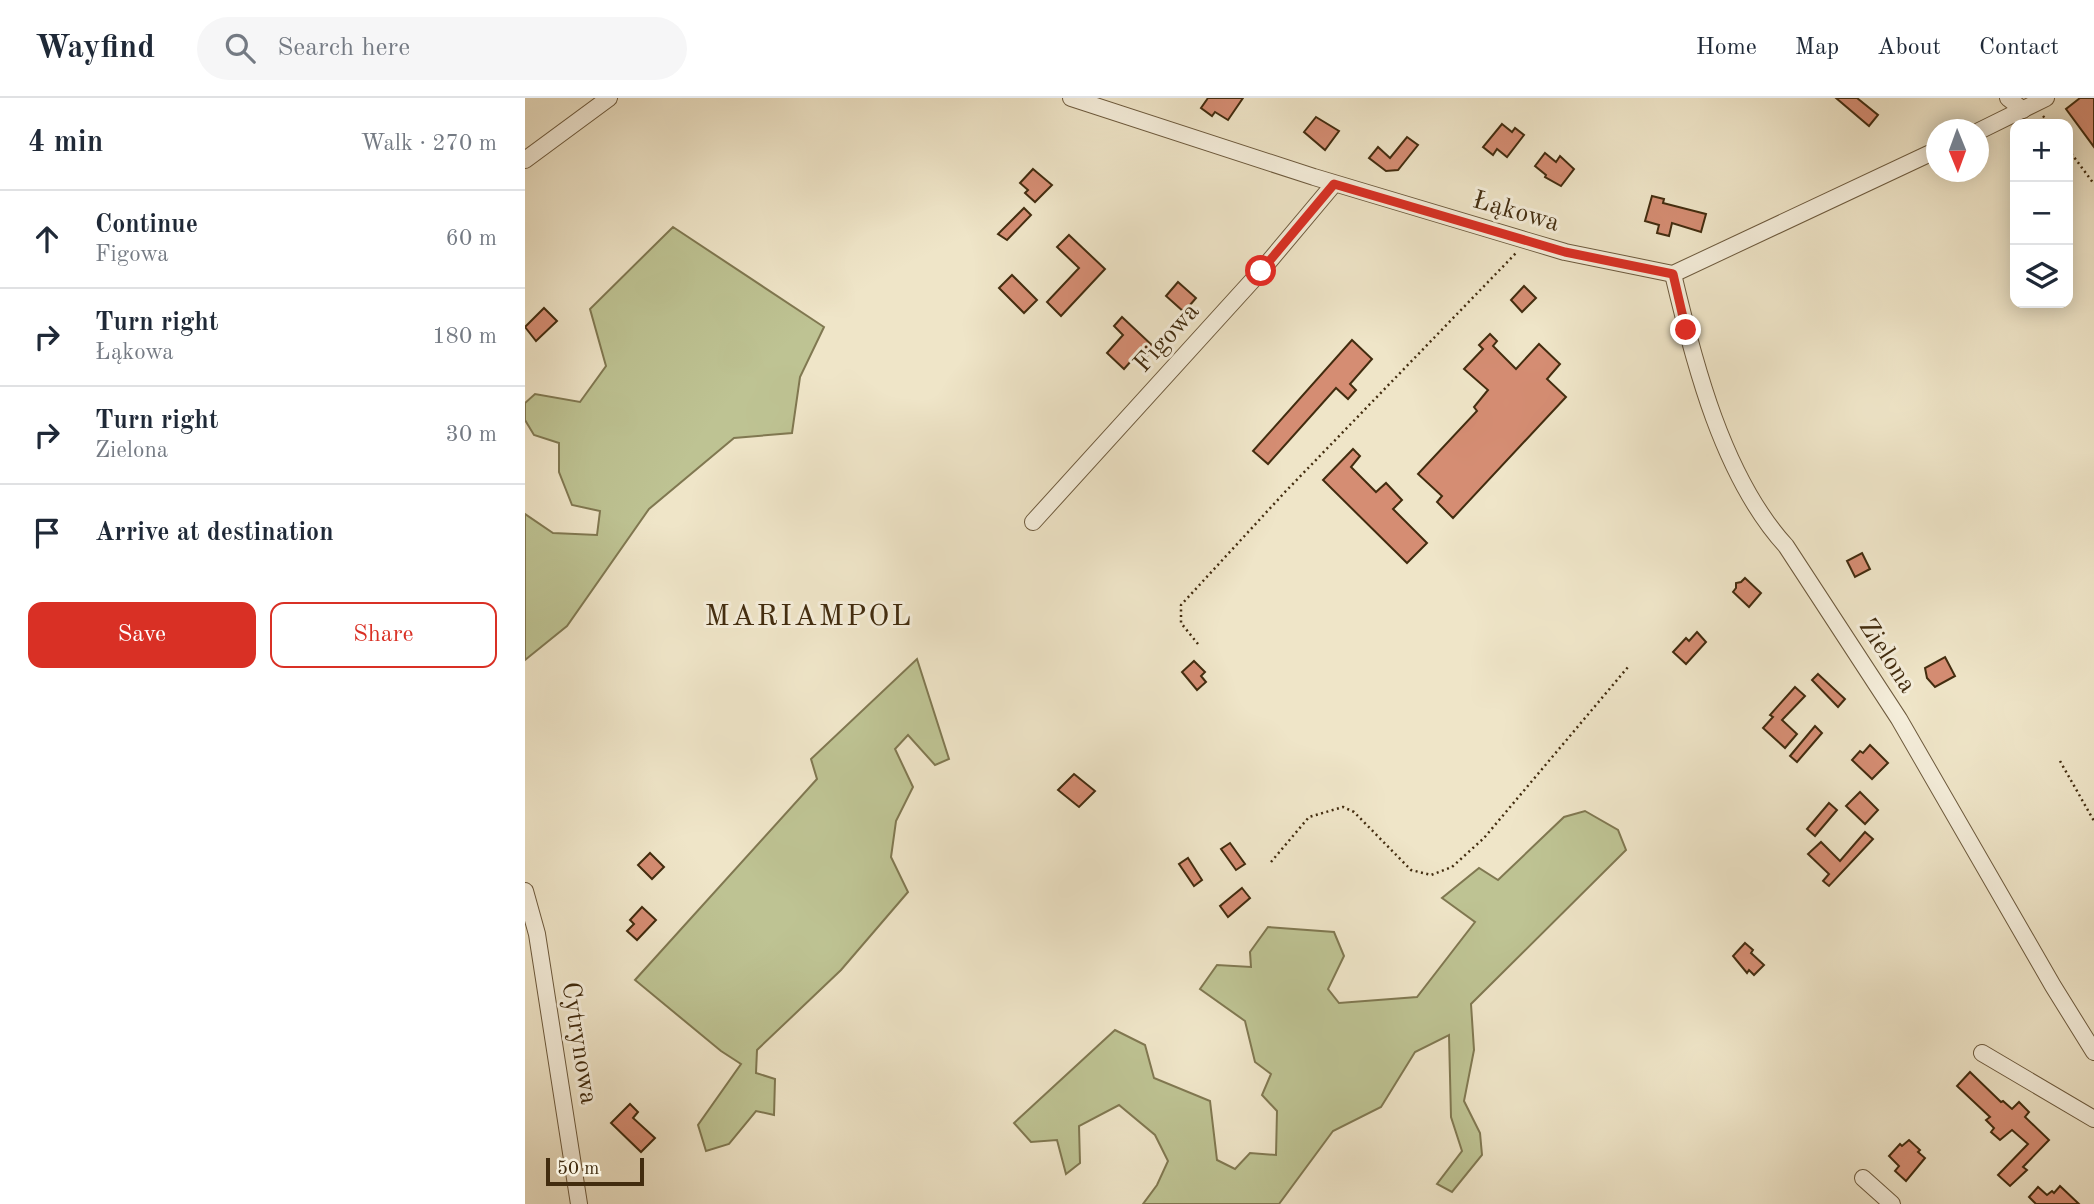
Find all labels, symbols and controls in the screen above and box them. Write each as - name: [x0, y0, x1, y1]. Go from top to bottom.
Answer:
- search box: [197, 17, 687, 80]
- icon: search: [221, 29, 259, 67]
- text: Wayfind: [35, 32, 155, 65]
- text: Search here: [277, 35, 410, 61]
- text: Home: [1696, 36, 1757, 60]
- text: Map: [1795, 36, 1839, 60]
- text: About: [1877, 36, 1941, 60]
- text: Contact: [1979, 36, 2059, 60]
- north arrow: [1926, 119, 1989, 182]
- map controls: [2010, 119, 2073, 308]
- button: +: [2010, 119, 2073, 182]
- text: 4 min: [28, 128, 103, 158]
- text: Walk · 270 m: [361, 132, 497, 155]
- button: −: [2010, 182, 2073, 245]
- street label: Łąkowa: [1470, 187, 1563, 237]
- text: Continue: [95, 212, 198, 238]
- icon: ahead: [28, 220, 66, 258]
- text: 60 m: [446, 227, 497, 250]
- text: Figowa: [95, 243, 169, 266]
- button: layers: [2010, 245, 2073, 308]
- route start: [1245, 255, 1276, 286]
- street label: Figowa: [1129, 298, 1205, 378]
- text: Turn right: [95, 310, 218, 336]
- route end: [1670, 314, 1701, 345]
- icon: right: [28, 318, 66, 356]
- text: 180 m: [432, 325, 497, 348]
- text: Łąkowa: [95, 341, 174, 364]
- text: Turn right: [95, 408, 218, 434]
- icon: right: [28, 416, 66, 454]
- text: 30 m: [446, 423, 497, 446]
- text: Zielona: [95, 439, 168, 462]
- icon: arrive: [28, 514, 66, 552]
- text: Arrive at destination: [95, 520, 334, 546]
- button: Save: [28, 602, 256, 668]
- button: Share: [270, 602, 497, 668]
- district label: MARIAMPOL: [705, 602, 913, 632]
- street label: Zielona: [1854, 614, 1921, 698]
- street label: Cytrynowa: [557, 980, 602, 1106]
- scale bar: [546, 1155, 644, 1187]
- text: 50 m: [557, 1160, 599, 1179]

